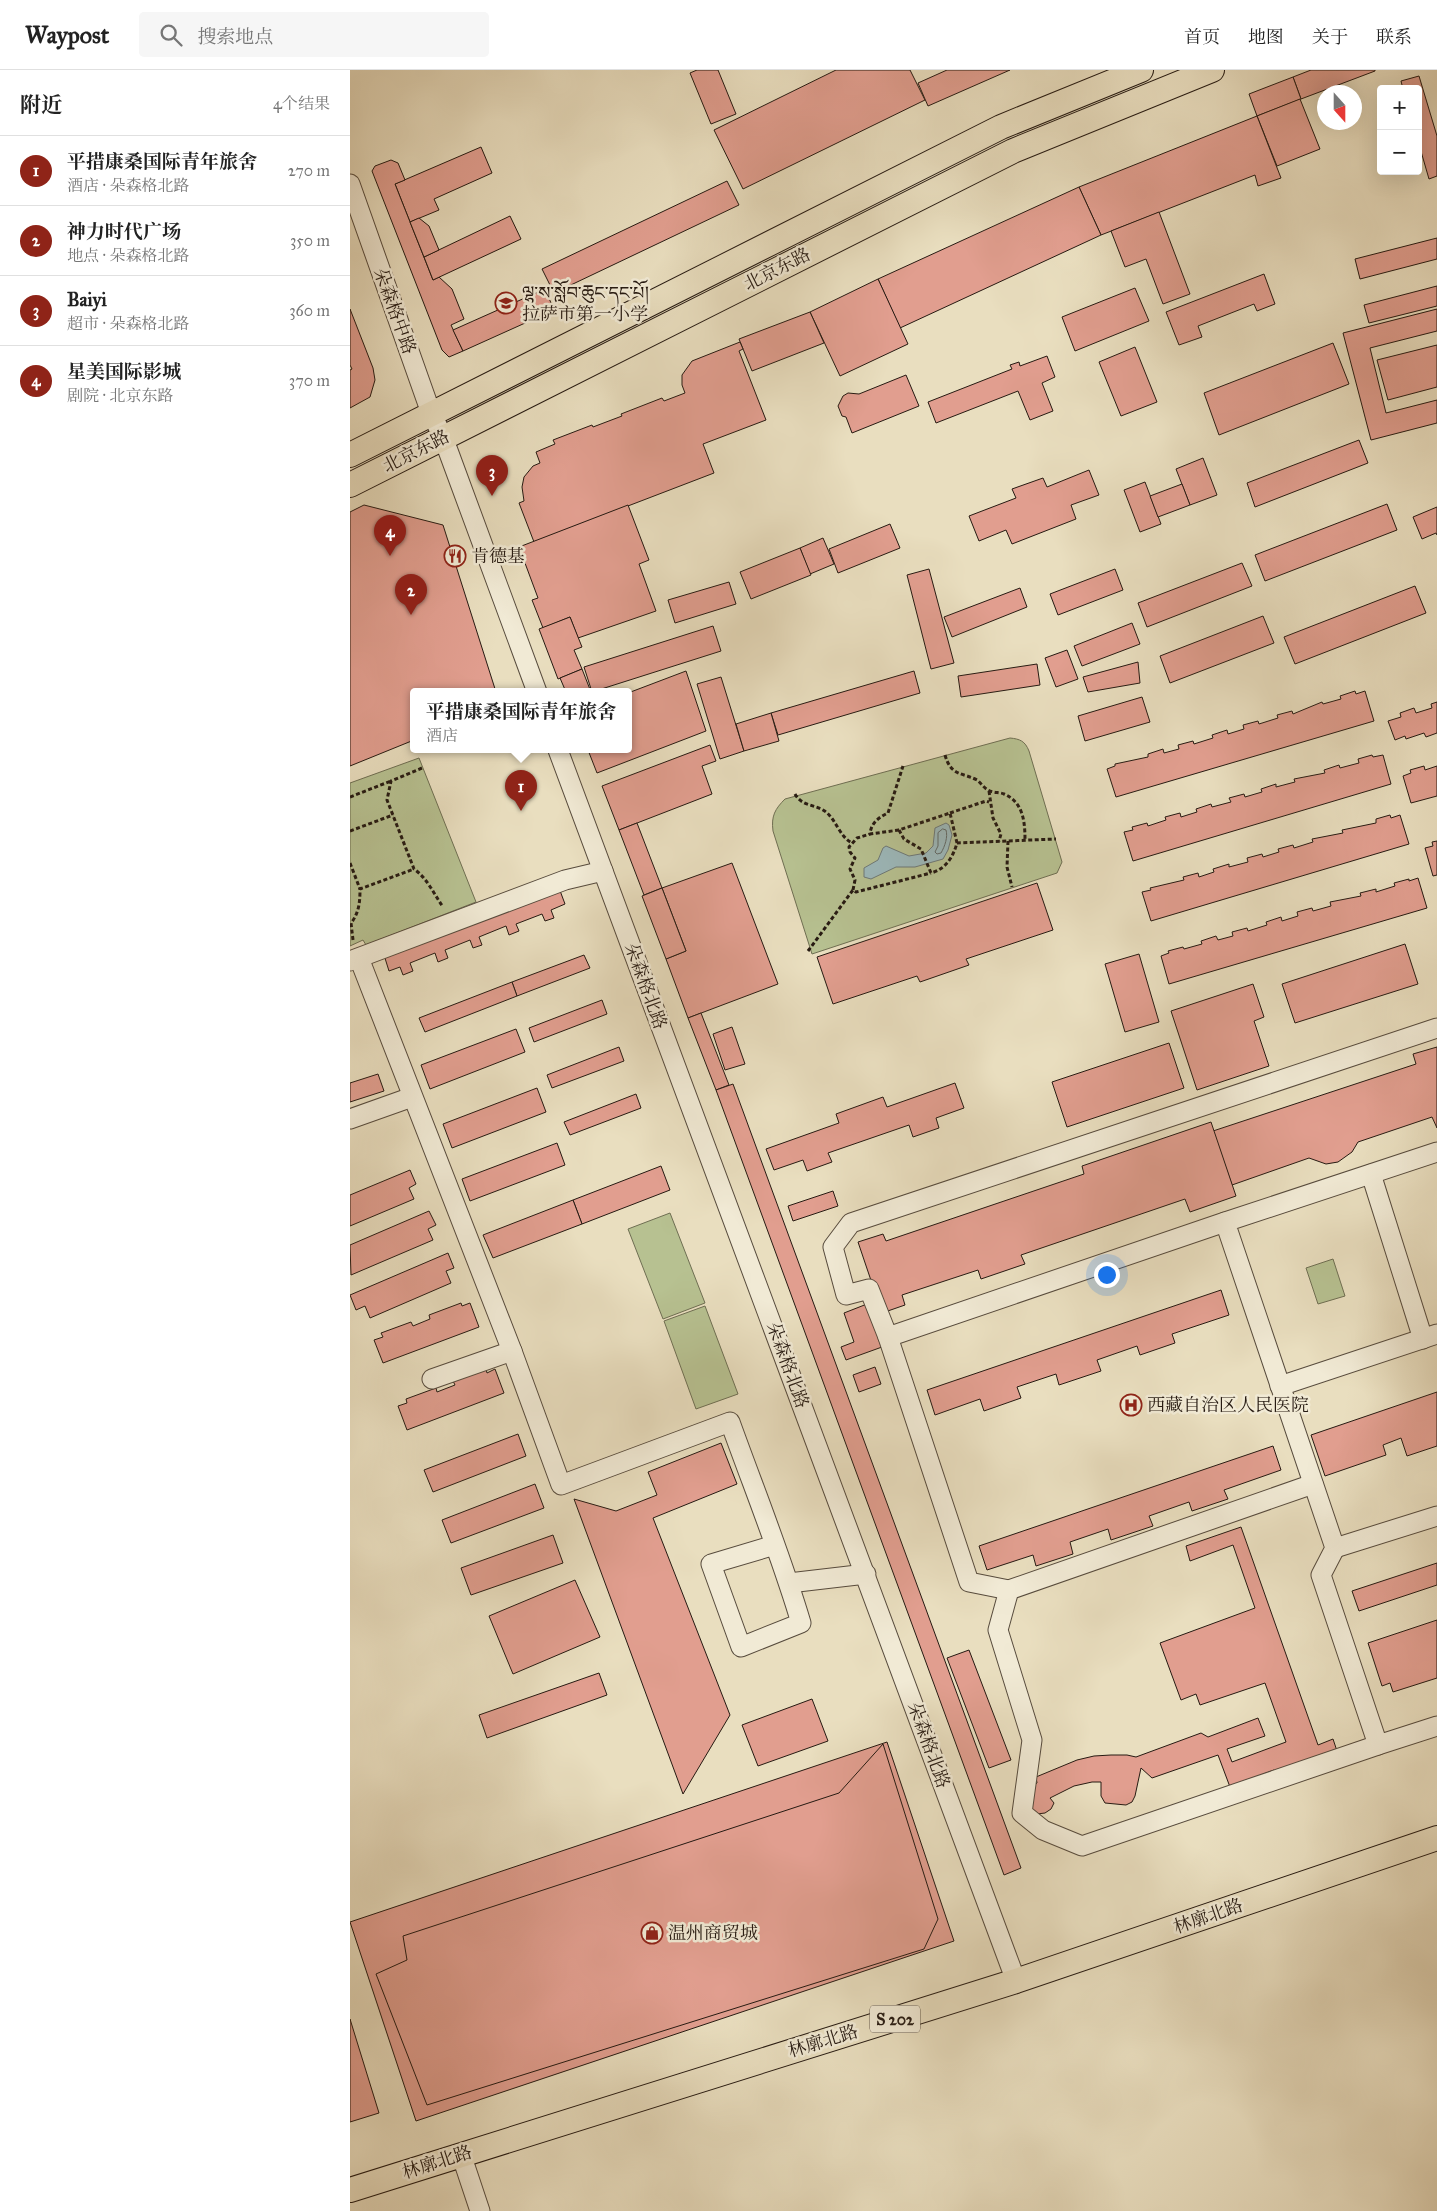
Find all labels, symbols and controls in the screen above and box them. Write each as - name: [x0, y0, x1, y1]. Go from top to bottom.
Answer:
- search box: [139, 12, 489, 57]
- text: Waypost: [25, 20, 109, 50]
- icon: search: [157, 21, 185, 49]
- text: 搜索地点: [197, 25, 273, 48]
- text: 首页: [1184, 26, 1220, 48]
- text: 地图: [1248, 26, 1284, 48]
- text: 关于: [1312, 26, 1348, 48]
- text: 联系: [1376, 26, 1412, 48]
- north arrow: [1317, 85, 1362, 130]
- map controls: [1377, 85, 1422, 175]
- button: +: [1377, 85, 1422, 130]
- text: 附近: [20, 92, 62, 118]
- text: 4个结果: [273, 94, 330, 113]
- button: −: [1377, 130, 1422, 175]
- text: 平措康桑国际青年旅舍: [67, 150, 257, 173]
- text: 1: [33, 161, 39, 180]
- text: 270 m: [288, 161, 330, 180]
- text: 酒店 · 朵森格北路: [67, 176, 189, 195]
- text: 神力时代广场: [67, 220, 181, 243]
- text: 2: [32, 231, 40, 250]
- text: 350 m: [290, 231, 330, 250]
- street label: 北京东路: [740, 243, 814, 295]
- text: 地点 · 朵森格北路: [67, 246, 189, 265]
- street label: 朵森格中路: [369, 265, 421, 357]
- place label: ལྷ་ས་སློབ་ཆུང་དང་པོ། 拉萨市第一小学: [522, 279, 649, 325]
- text: Baiyi: [67, 288, 107, 311]
- school or university icon: ལྷ་ས་སློབ་ཆུང་དང་པོ། 拉萨市第一小学: [494, 291, 518, 315]
- text: 3: [33, 301, 39, 320]
- text: 360 m: [289, 301, 330, 320]
- text: 超市 · 朵森格北路: [67, 314, 189, 333]
- text: 星美国际影城: [67, 360, 181, 383]
- text: 4: [32, 371, 40, 390]
- text: 370 m: [289, 371, 330, 390]
- text: 剧院 · 北京东路: [67, 386, 173, 405]
- street label: 北京东路: [379, 425, 453, 477]
- pin: 3: [476, 455, 508, 496]
- pin: 4: [374, 515, 406, 556]
- restaurant icon: 肯德基: [443, 544, 467, 568]
- place label: 肯德基: [471, 545, 525, 567]
- pin: 2: [395, 574, 427, 615]
- popup: [410, 688, 632, 753]
- text: 平措康桑国际青年旅舍: [426, 700, 616, 723]
- text: 酒店: [426, 726, 458, 745]
- pin: 1: [505, 770, 537, 811]
- street label: 朵森格北路: [620, 940, 672, 1032]
- your location: [1094, 1262, 1120, 1288]
- street label: 朵森格北路: [762, 1319, 814, 1411]
- hospital icon: 西藏自治区人民医院: [1119, 1393, 1143, 1417]
- place label: 西藏自治区人民医院: [1147, 1394, 1309, 1416]
- street label: 朵森格北路: [903, 1699, 955, 1791]
- street label: 林廓北路: [1170, 1894, 1246, 1938]
- shop icon: 温州商贸城: [640, 1921, 664, 1945]
- place label: 温州商贸城: [668, 1922, 758, 1944]
- road number: S 202: [870, 2006, 920, 2032]
- street label: 林廓北路: [785, 2020, 861, 2062]
- street label: 林廓北路: [399, 2140, 475, 2184]

